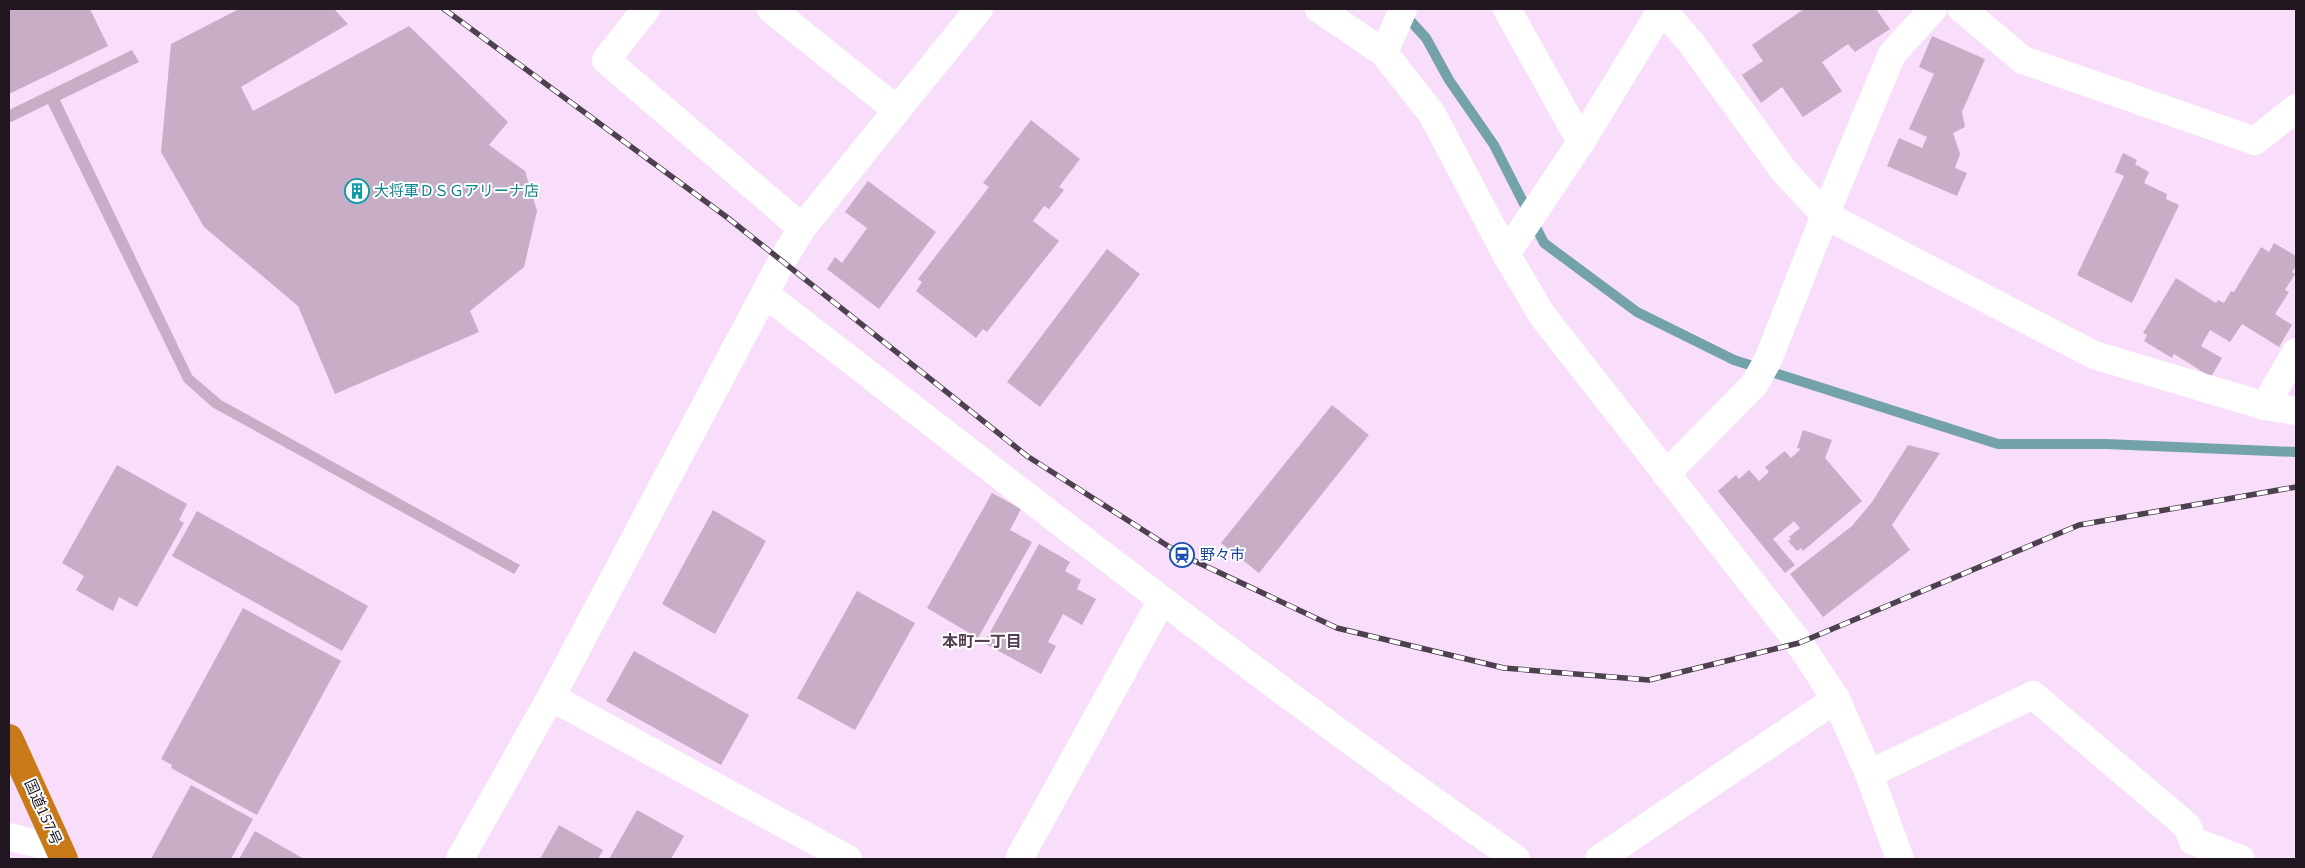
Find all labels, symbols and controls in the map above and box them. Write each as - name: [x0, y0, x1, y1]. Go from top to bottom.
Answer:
- building icon: 大将軍ＤＳＧアリーナ店: [344, 178, 370, 204]
- place label: 大将軍ＤＳＧアリーナ店: [374, 180, 539, 200]
- station icon: 野々市: [1169, 542, 1195, 568]
- place label: 野々市: [1200, 544, 1245, 564]
- district label: 本町一丁目: [942, 630, 1022, 652]
- street label: 国道157号: [21, 775, 67, 848]

